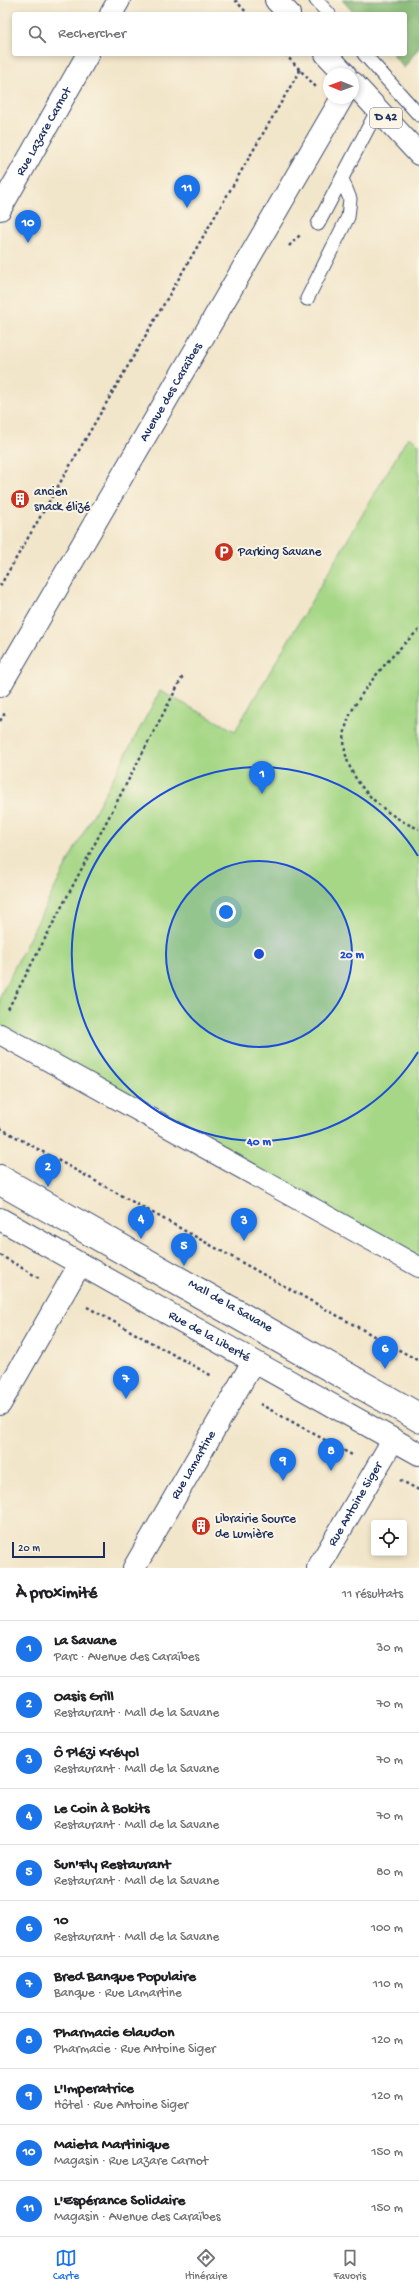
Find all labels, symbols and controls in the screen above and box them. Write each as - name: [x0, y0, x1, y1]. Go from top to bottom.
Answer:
- search box: [12, 12, 407, 56]
- icon: search: [26, 23, 48, 45]
- text: Rechercher: [58, 25, 126, 43]
- north arrow: [323, 68, 359, 104]
- street label: Rue Lazare Carnot: [13, 83, 76, 178]
- road number: D 42: [370, 108, 402, 128]
- pin: 11: [174, 175, 200, 208]
- pin: 10: [15, 210, 41, 243]
- street label: Avenue des Caraïbes: [136, 339, 206, 444]
- place label: ancien snack élizé: [34, 485, 91, 515]
- building icon: ancien snack élizé: [9, 488, 31, 510]
- parking icon: Parking Savane: [213, 541, 235, 563]
- place label: Parking Savane: [237, 545, 322, 560]
- pin: 1: [249, 761, 275, 794]
- your location: [216, 902, 236, 922]
- centre of rings: [252, 947, 266, 961]
- text: 20 m: [340, 949, 365, 963]
- text: 40 m: [246, 1136, 271, 1150]
- pin: 2: [35, 1154, 61, 1187]
- pin: 4: [128, 1206, 154, 1239]
- pin: 3: [231, 1208, 257, 1241]
- pin: 5: [171, 1233, 197, 1266]
- street label: Mall de la Savane: [185, 1276, 276, 1336]
- street label: Rue de la Liberté: [166, 1308, 253, 1365]
- pin: 6: [372, 1336, 398, 1369]
- pin: 7: [113, 1366, 139, 1399]
- street label: Rue Lamartine: [168, 1428, 219, 1502]
- pin: 8: [318, 1438, 344, 1471]
- pin: 9: [270, 1448, 296, 1481]
- street label: Rue Antoine Siger: [325, 1458, 387, 1549]
- place label: Librairie Source de Lumière: [215, 1512, 296, 1542]
- building icon: Librairie Source de Lumière: [190, 1515, 212, 1537]
- map controls: [371, 1520, 407, 1556]
- button: locate: [371, 1520, 407, 1556]
- scale bar: [12, 1540, 105, 1559]
- text: 20 m: [18, 1543, 40, 1555]
- text: À proximité: [16, 1584, 97, 1604]
- text: 11 résultats: [342, 1587, 403, 1602]
- text: La Savane: [54, 1632, 116, 1650]
- text: 1: [26, 1641, 32, 1656]
- text: 30 m: [377, 1641, 403, 1656]
- text: Parc · Avenue des Caraïbes: [54, 1650, 199, 1665]
- text: Oasis Grill: [54, 1688, 114, 1706]
- text: 2: [26, 1697, 32, 1712]
- text: 70 m: [377, 1697, 403, 1712]
- text: Restaurant · Mall de la Savane: [54, 1706, 219, 1721]
- text: Ô Plézi Kréyol: [54, 1744, 139, 1762]
- text: 3: [26, 1753, 32, 1768]
- text: 70 m: [377, 1753, 403, 1768]
- text: Restaurant · Mall de la Savane: [54, 1762, 219, 1777]
- text: Le Coin à Bokits: [54, 1800, 150, 1818]
- text: 4: [26, 1809, 32, 1824]
- text: 70 m: [377, 1809, 403, 1824]
- text: Restaurant · Mall de la Savane: [54, 1818, 219, 1833]
- text: Sun'Fly Restaurant: [54, 1856, 170, 1874]
- text: 5: [26, 1865, 32, 1880]
- text: 80 m: [376, 1865, 403, 1880]
- text: Restaurant · Mall de la Savane: [54, 1874, 219, 1889]
- text: 10: [54, 1912, 69, 1930]
- text: 6: [26, 1921, 32, 1936]
- text: 100 m: [371, 1921, 403, 1936]
- text: Restaurant · Mall de la Savane: [54, 1930, 219, 1945]
- text: Bred Banque Populaire: [54, 1968, 196, 1986]
- text: 7: [26, 1977, 32, 1992]
- text: 110 m: [373, 1977, 403, 1992]
- text: Banque · Rue Lamartine: [54, 1986, 182, 2001]
- text: Pharmacie Glaudon: [54, 2024, 174, 2042]
- text: 8: [25, 2033, 33, 2048]
- text: 120 m: [372, 2033, 403, 2048]
- text: Pharmacie · Rue Antoine Siger: [54, 2042, 216, 2057]
- text: L'Imperatrice: [54, 2080, 134, 2098]
- text: 9: [26, 2089, 32, 2104]
- text: 120 m: [372, 2089, 403, 2104]
- text: Hôtel · Rue Antoine Siger: [54, 2098, 188, 2113]
- text: Maieta Martinique: [54, 2136, 169, 2154]
- text: 10: [23, 2145, 35, 2160]
- text: 150 m: [371, 2145, 403, 2160]
- text: Magasin · Rue Lazare Carnot: [54, 2154, 208, 2169]
- text: L'Espérance Solidaire: [54, 2192, 185, 2210]
- text: 11: [24, 2201, 34, 2216]
- text: 150 m: [371, 2201, 403, 2216]
- text: Magasin · Avenue des Caraïbes: [54, 2210, 221, 2225]
- tab: Carte: [53, 2247, 79, 2283]
- tab: Itinéraire: [185, 2247, 227, 2283]
- tab: Favoris: [333, 2247, 366, 2283]

